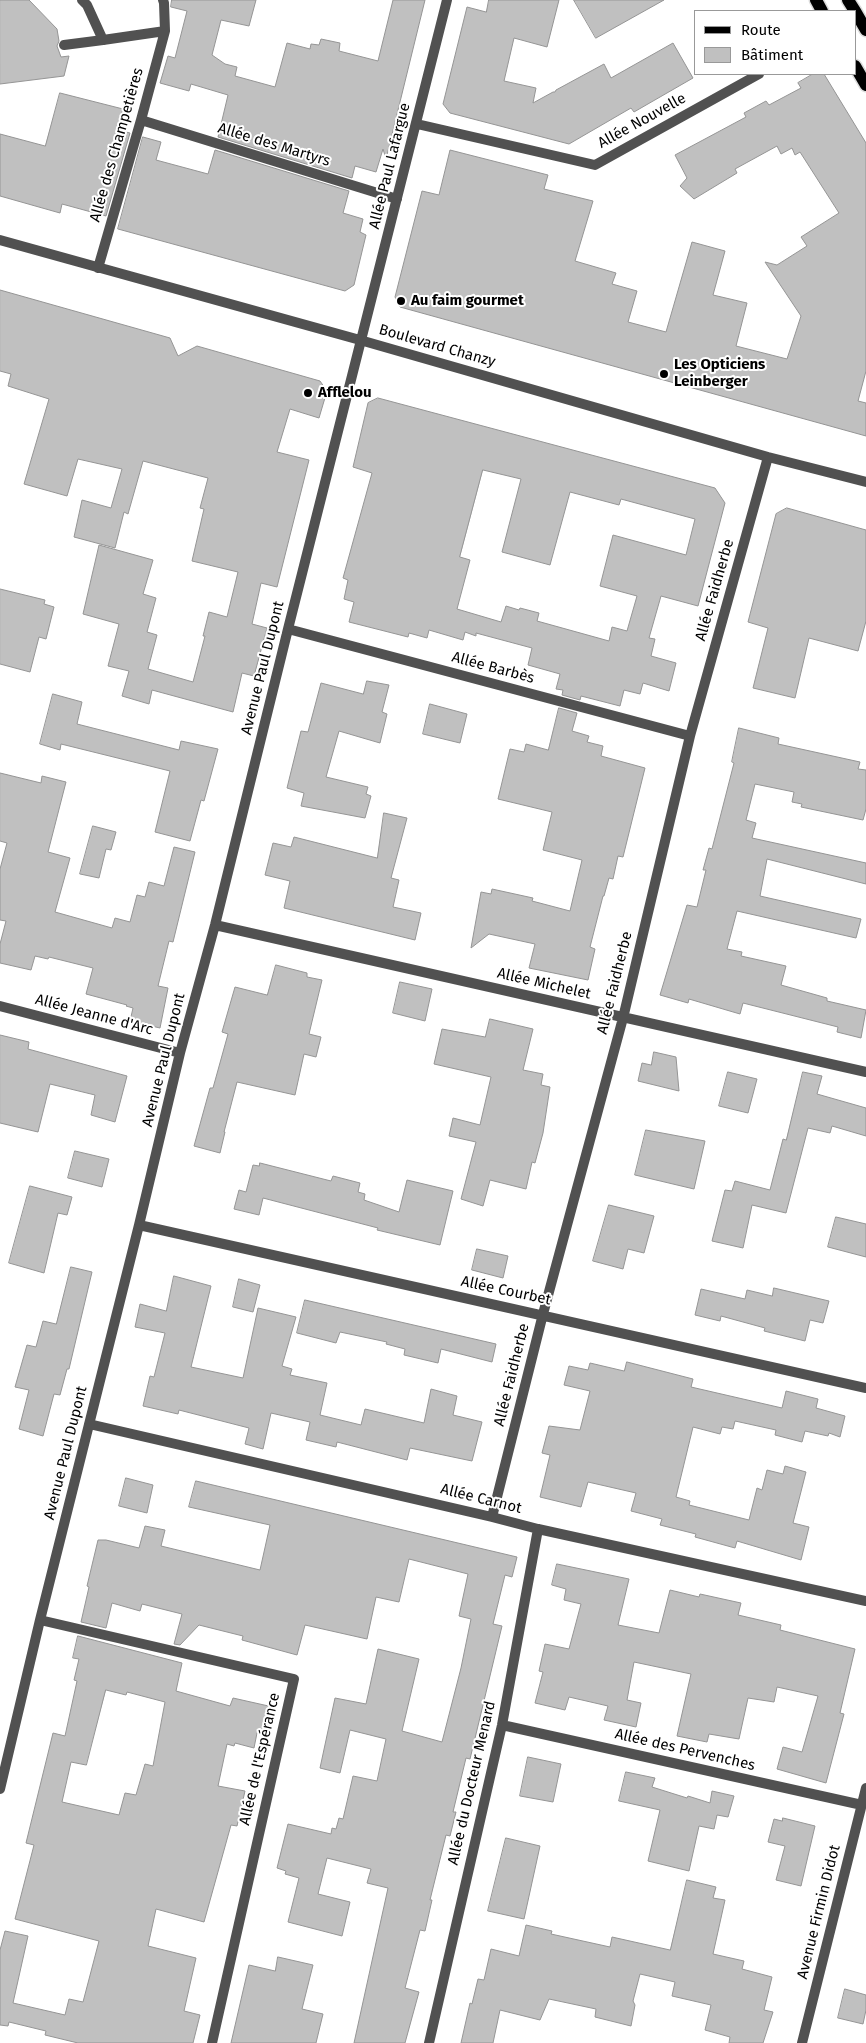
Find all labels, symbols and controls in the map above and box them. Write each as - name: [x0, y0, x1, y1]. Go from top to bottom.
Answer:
- legend: [694, 10, 856, 75]
- text: Route: [741, 21, 781, 39]
- text: Bâtiment: [741, 46, 803, 64]
- street label: Allée des Champetières: [86, 66, 148, 224]
- street label: Allée Nouvelle: [595, 89, 689, 153]
- street label: Allée Paul Lafargue: [366, 101, 414, 231]
- street label: Allée des Martyrs: [216, 119, 332, 171]
- place label: Au faim gourmet: [411, 292, 524, 310]
- marker: Au faim gourmet: [395, 295, 407, 307]
- street label: Boulevard Chanzy: [377, 321, 497, 371]
- place label: Les Opticiens Leinberger: [674, 356, 765, 391]
- marker: Les Opticiens Leinberger: [658, 368, 670, 380]
- place label: Afflelou: [318, 384, 372, 402]
- marker: Afflelou: [302, 387, 314, 399]
- street label: Allée Faidherbe: [692, 537, 738, 643]
- street label: Avenue Paul Dupont: [238, 599, 288, 737]
- street label: Allée Barbès: [450, 648, 536, 688]
- street label: Allée Faidherbe: [594, 930, 636, 1036]
- street label: Allée Michelet: [495, 964, 593, 1004]
- street label: Allée Jeanne d'Arc: [33, 991, 155, 1039]
- street label: Avenue Paul Dupont: [139, 991, 189, 1129]
- street label: Allée Courbet: [459, 1273, 553, 1309]
- street label: Allée Faidherbe: [491, 1322, 533, 1428]
- street label: Avenue Paul Dupont: [41, 1384, 91, 1522]
- street label: Allée Carnot: [439, 1480, 523, 1518]
- street label: Allée de l'Espérance: [236, 1691, 284, 1827]
- street label: Allée du Docteur Menard: [444, 1699, 500, 1867]
- street label: Allée des Pervenches: [613, 1725, 757, 1775]
- street label: Avenue Firmin Didot: [794, 1843, 844, 1981]

